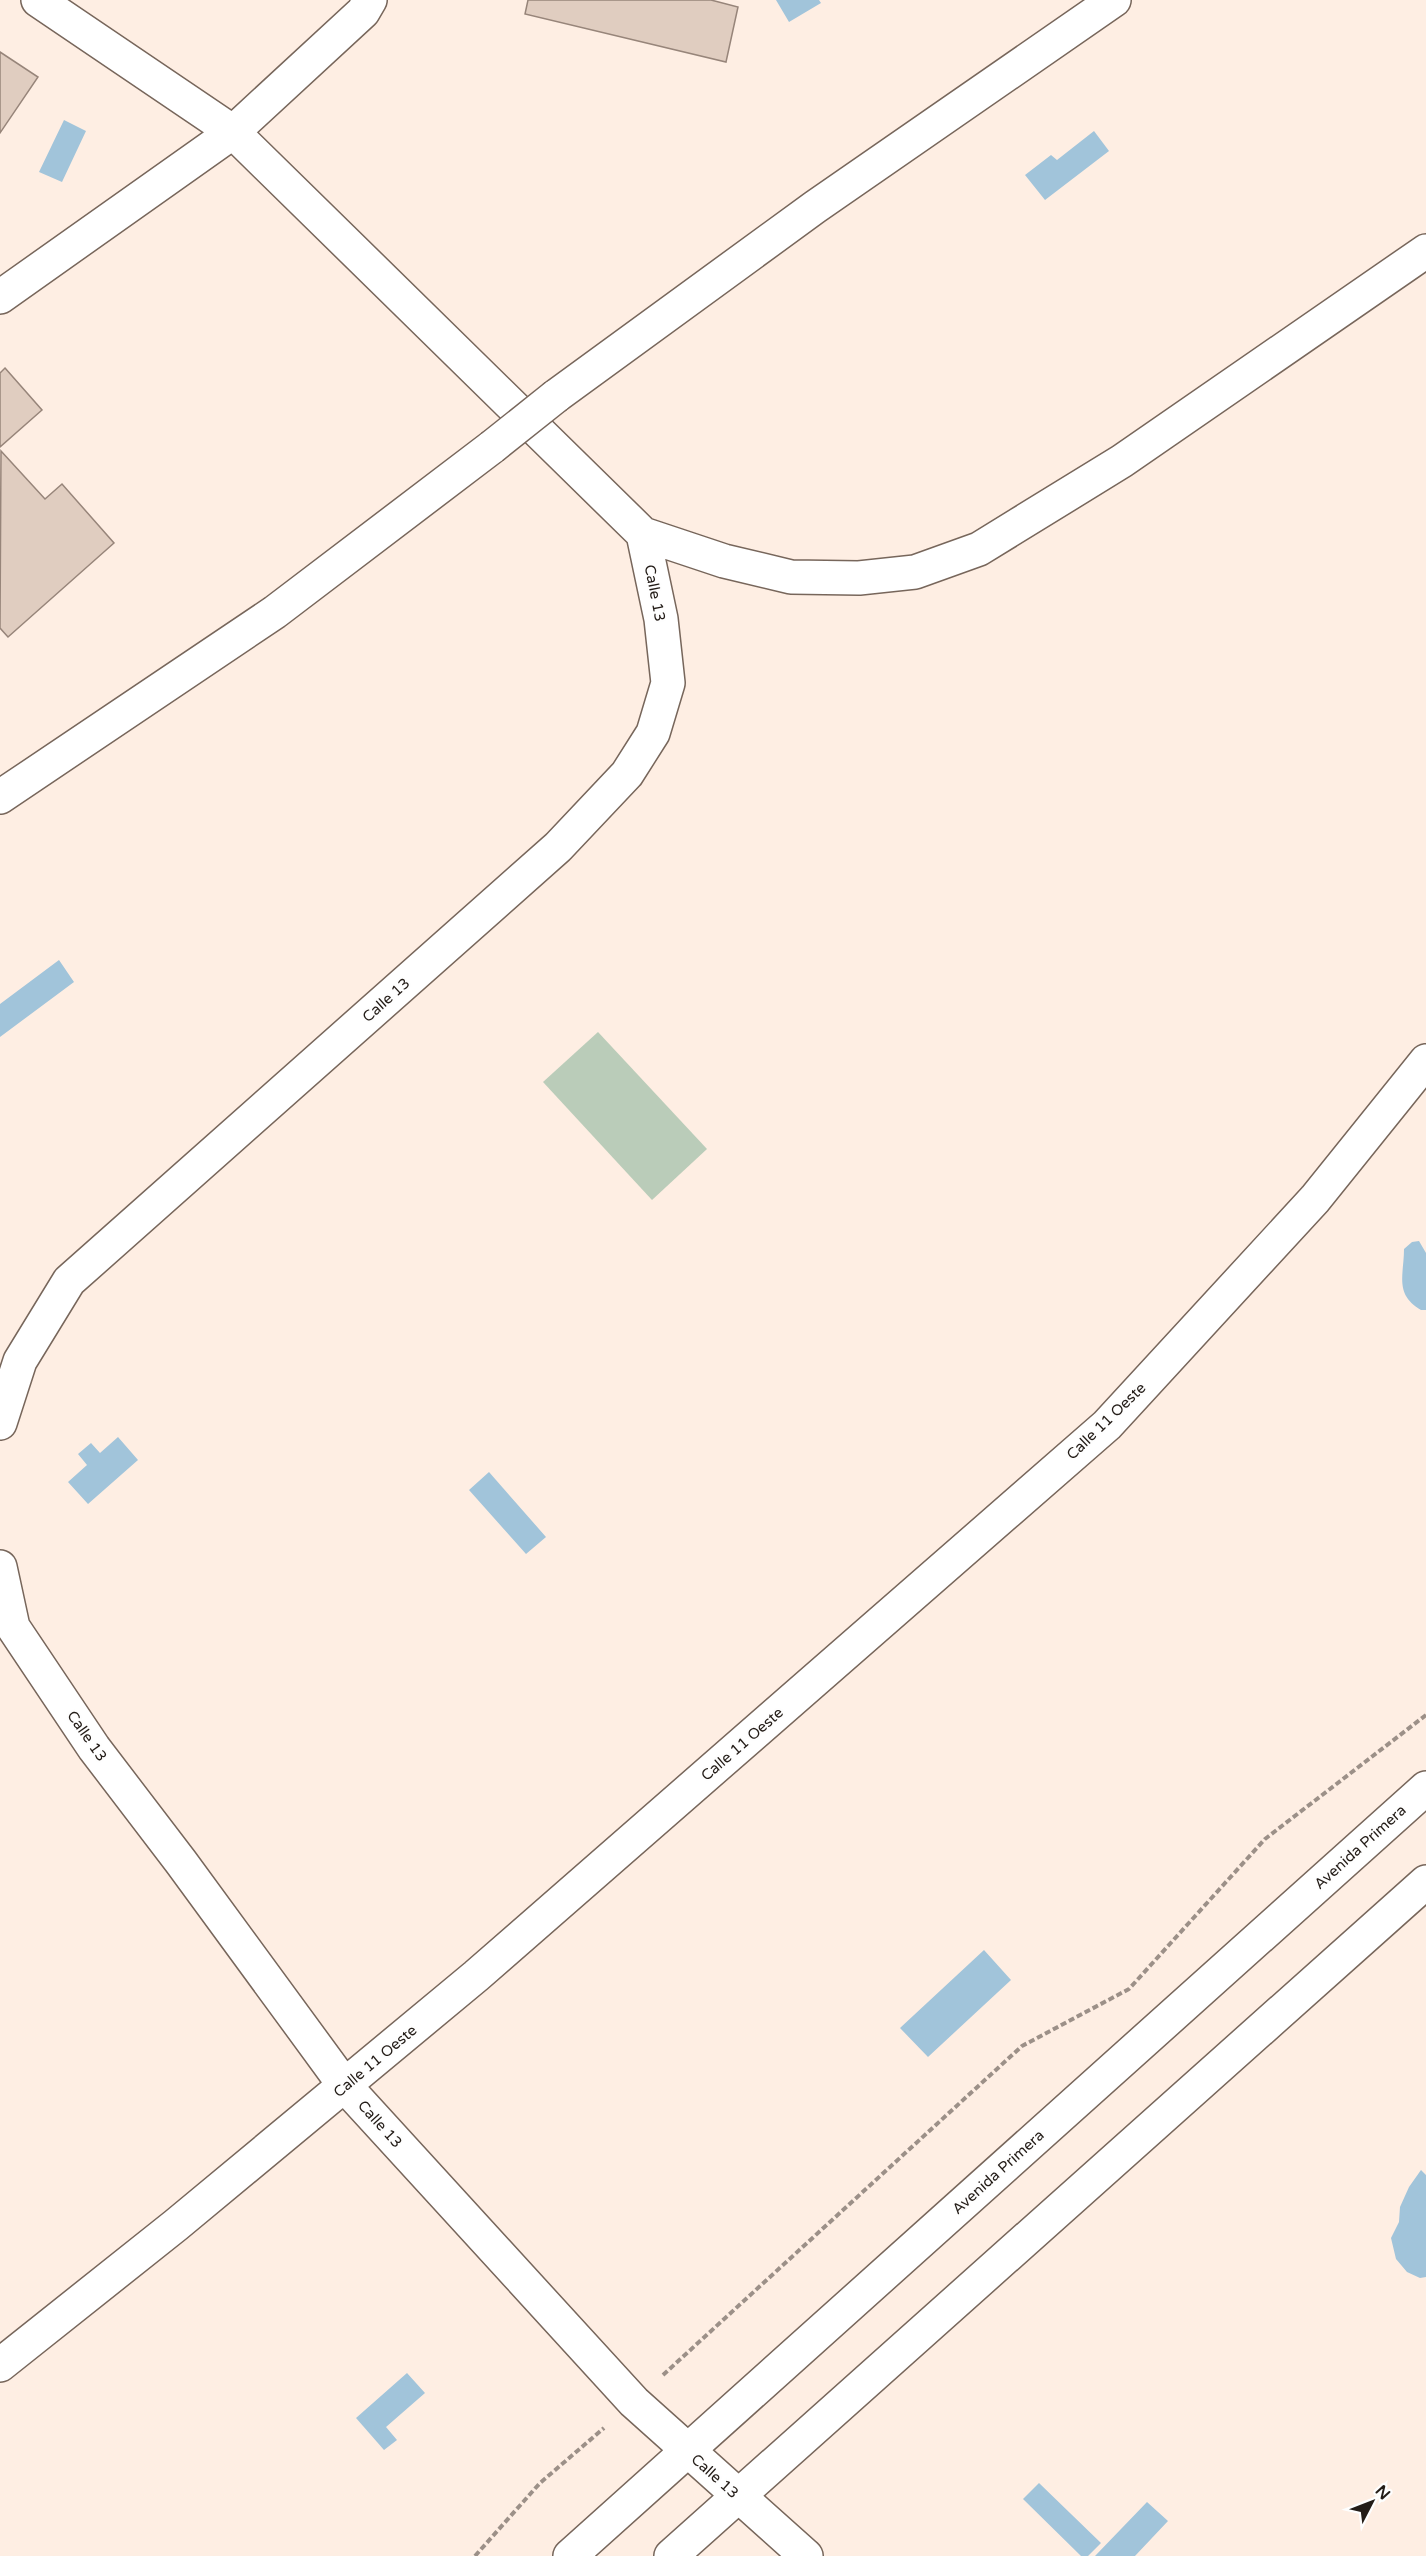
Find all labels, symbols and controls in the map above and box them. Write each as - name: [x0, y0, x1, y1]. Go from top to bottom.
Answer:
- street label: Calle 13: [641, 563, 669, 623]
- street label: Calle 13: [359, 974, 413, 1026]
- street label: Calle 11 Oeste: [1063, 1379, 1149, 1463]
- street label: Calle 11 Oeste: [697, 1703, 787, 1785]
- street label: Calle 13: [63, 1707, 111, 1765]
- street label: Avenida Primera: [1310, 1801, 1410, 1893]
- street label: Calle 11 Oeste: [330, 2021, 420, 2101]
- street label: Calle 13: [354, 2097, 406, 2151]
- street label: Avenida Primera: [948, 2126, 1048, 2218]
- street label: Calle 13: [688, 2450, 742, 2502]
- north arrow: [1342, 2472, 1402, 2532]
- text: N: [1371, 2481, 1394, 2504]

